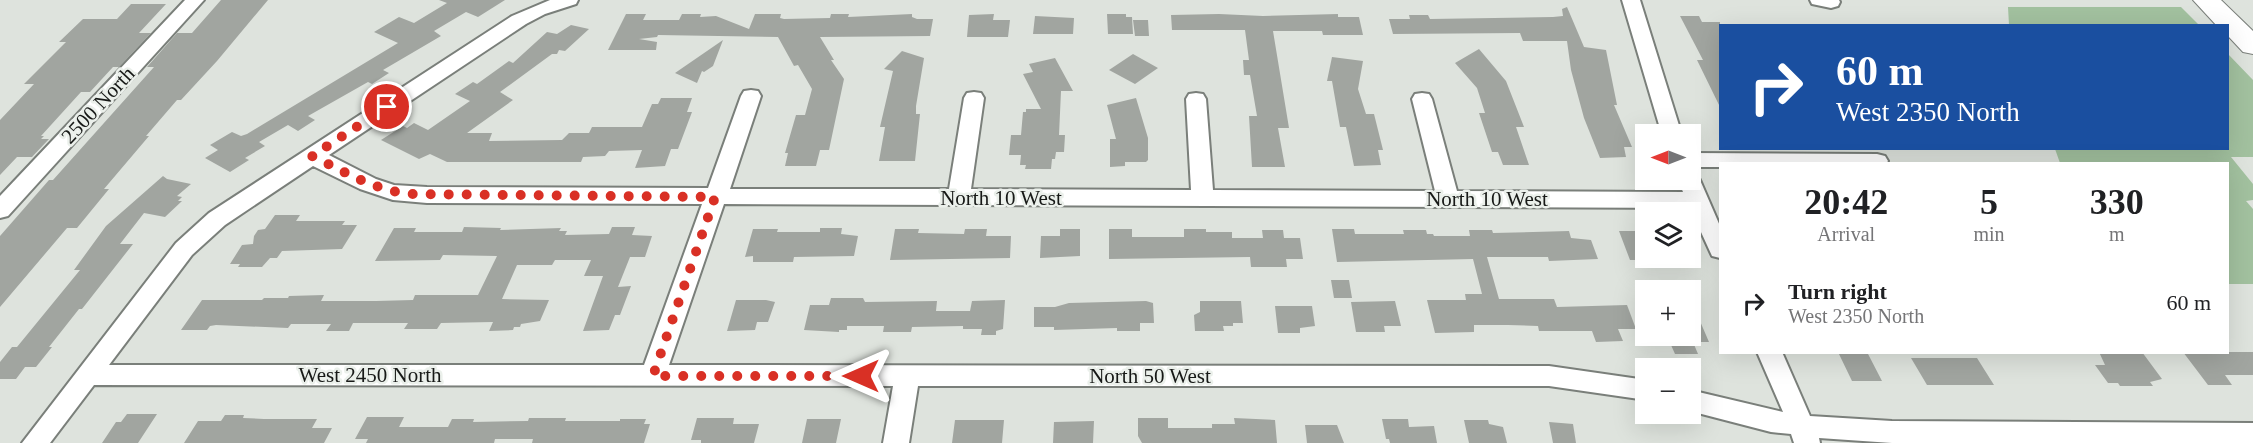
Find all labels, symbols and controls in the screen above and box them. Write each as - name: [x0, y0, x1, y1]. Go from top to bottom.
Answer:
- icon: right: [1737, 48, 1815, 126]
- text: 60 m: [1836, 48, 1924, 94]
- street label: 2500 North: [56, 61, 140, 148]
- pin: [361, 81, 412, 132]
- icon: arrive: [370, 90, 403, 123]
- text: West 2350 North: [1836, 97, 2020, 127]
- north arrow: [1635, 124, 1701, 190]
- map controls: [1635, 124, 1701, 424]
- text: 20:42: [1804, 182, 1888, 222]
- text: 5: [1980, 182, 1998, 222]
- text: 330: [2090, 182, 2144, 222]
- street label: North 10 West: [940, 186, 1062, 210]
- street label: North 10 West: [1426, 187, 1548, 211]
- button: layers: [1635, 202, 1701, 268]
- text: Arrival: [1817, 223, 1875, 245]
- text: min: [1973, 223, 2005, 245]
- text: m: [2109, 223, 2125, 245]
- text: Turn right: [1788, 279, 1887, 304]
- button: +: [1635, 280, 1701, 346]
- icon: right: [1737, 287, 1770, 320]
- text: 60 m: [2166, 290, 2211, 315]
- text: West 2350 North: [1788, 305, 1924, 327]
- position arrow: [829, 344, 893, 408]
- button: −: [1635, 358, 1701, 424]
- street label: West 2450 North: [299, 363, 442, 387]
- street label: North 50 West: [1089, 364, 1211, 388]

